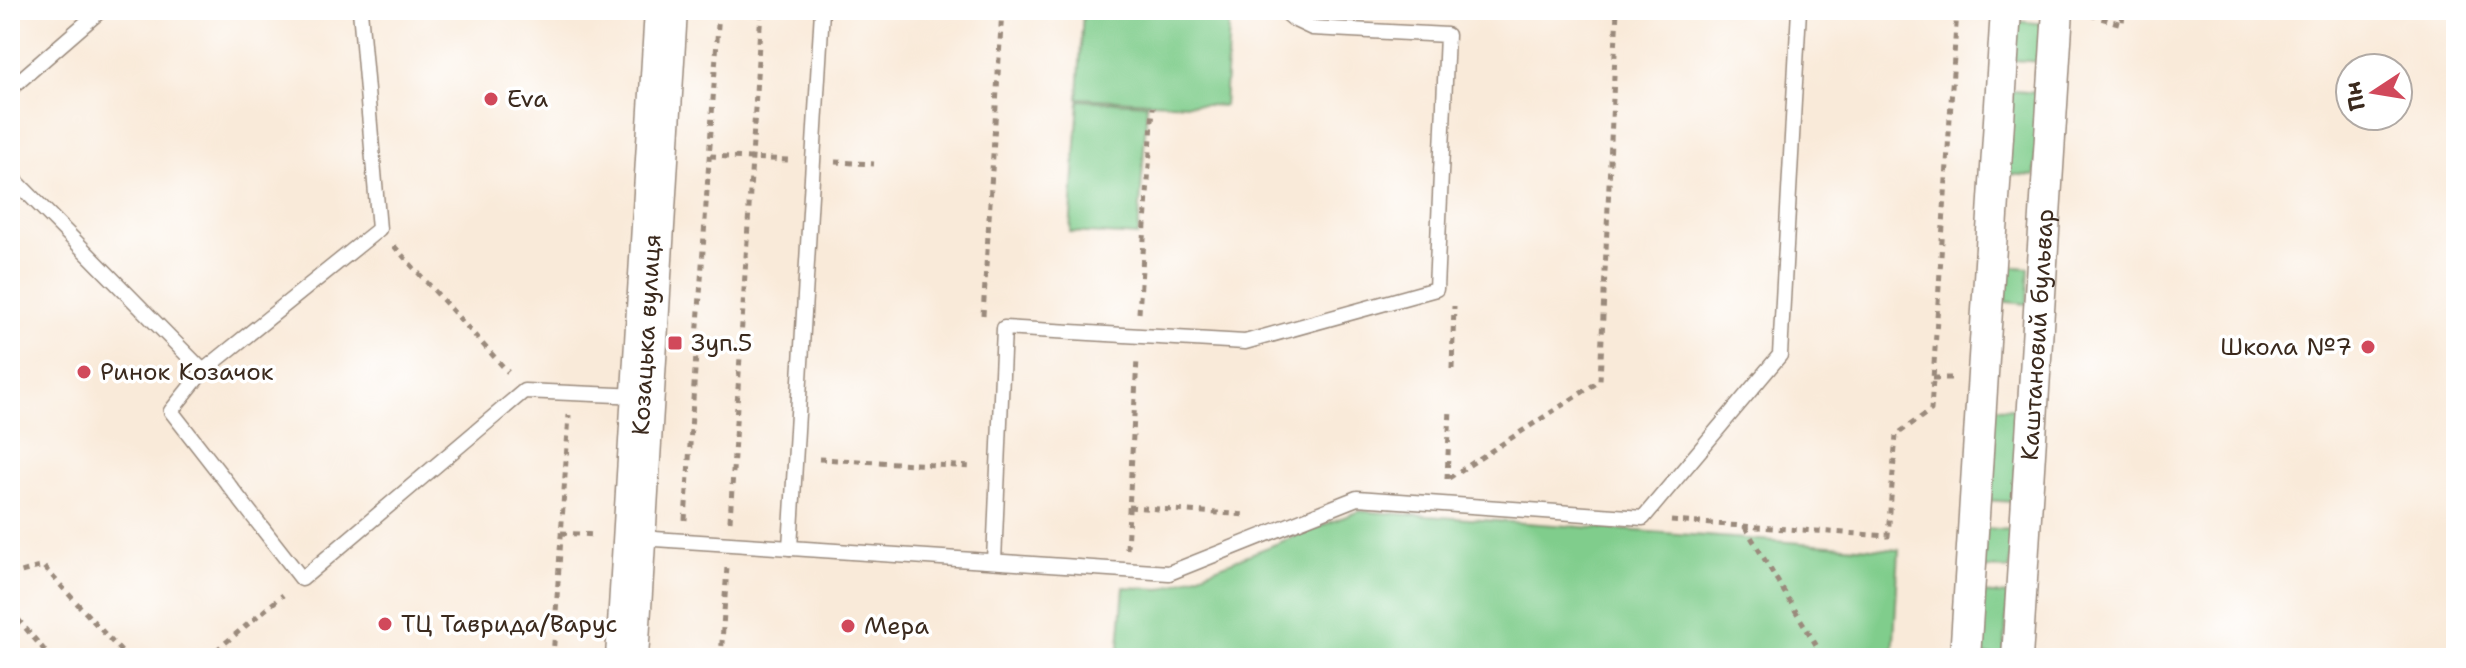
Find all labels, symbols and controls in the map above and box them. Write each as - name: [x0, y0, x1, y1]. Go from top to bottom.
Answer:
- north arrow: [2334, 52, 2414, 132]
- text: Пн: [2338, 79, 2372, 113]
- place label: Eva: [507, 83, 548, 115]
- marker: Eva: [482, 90, 500, 108]
- street label: Каштановий бульвар: [2014, 208, 2061, 462]
- street label: Козацька вулиця: [624, 233, 668, 436]
- place label: Зуп.5: [691, 327, 753, 359]
- place label: Школа №7: [2220, 331, 2352, 363]
- marker: Зуп.5: [666, 334, 684, 352]
- marker: Школа №7: [2359, 338, 2377, 356]
- place label: Ринок Козачок: [100, 356, 274, 388]
- marker: Ринок Козачок: [75, 363, 93, 381]
- place label: ТЦ Таврида/Варус: [401, 608, 618, 640]
- place label: Мера: [864, 610, 929, 642]
- marker: ТЦ Таврида/Варус: [376, 615, 394, 633]
- marker: Мера: [839, 617, 857, 635]

